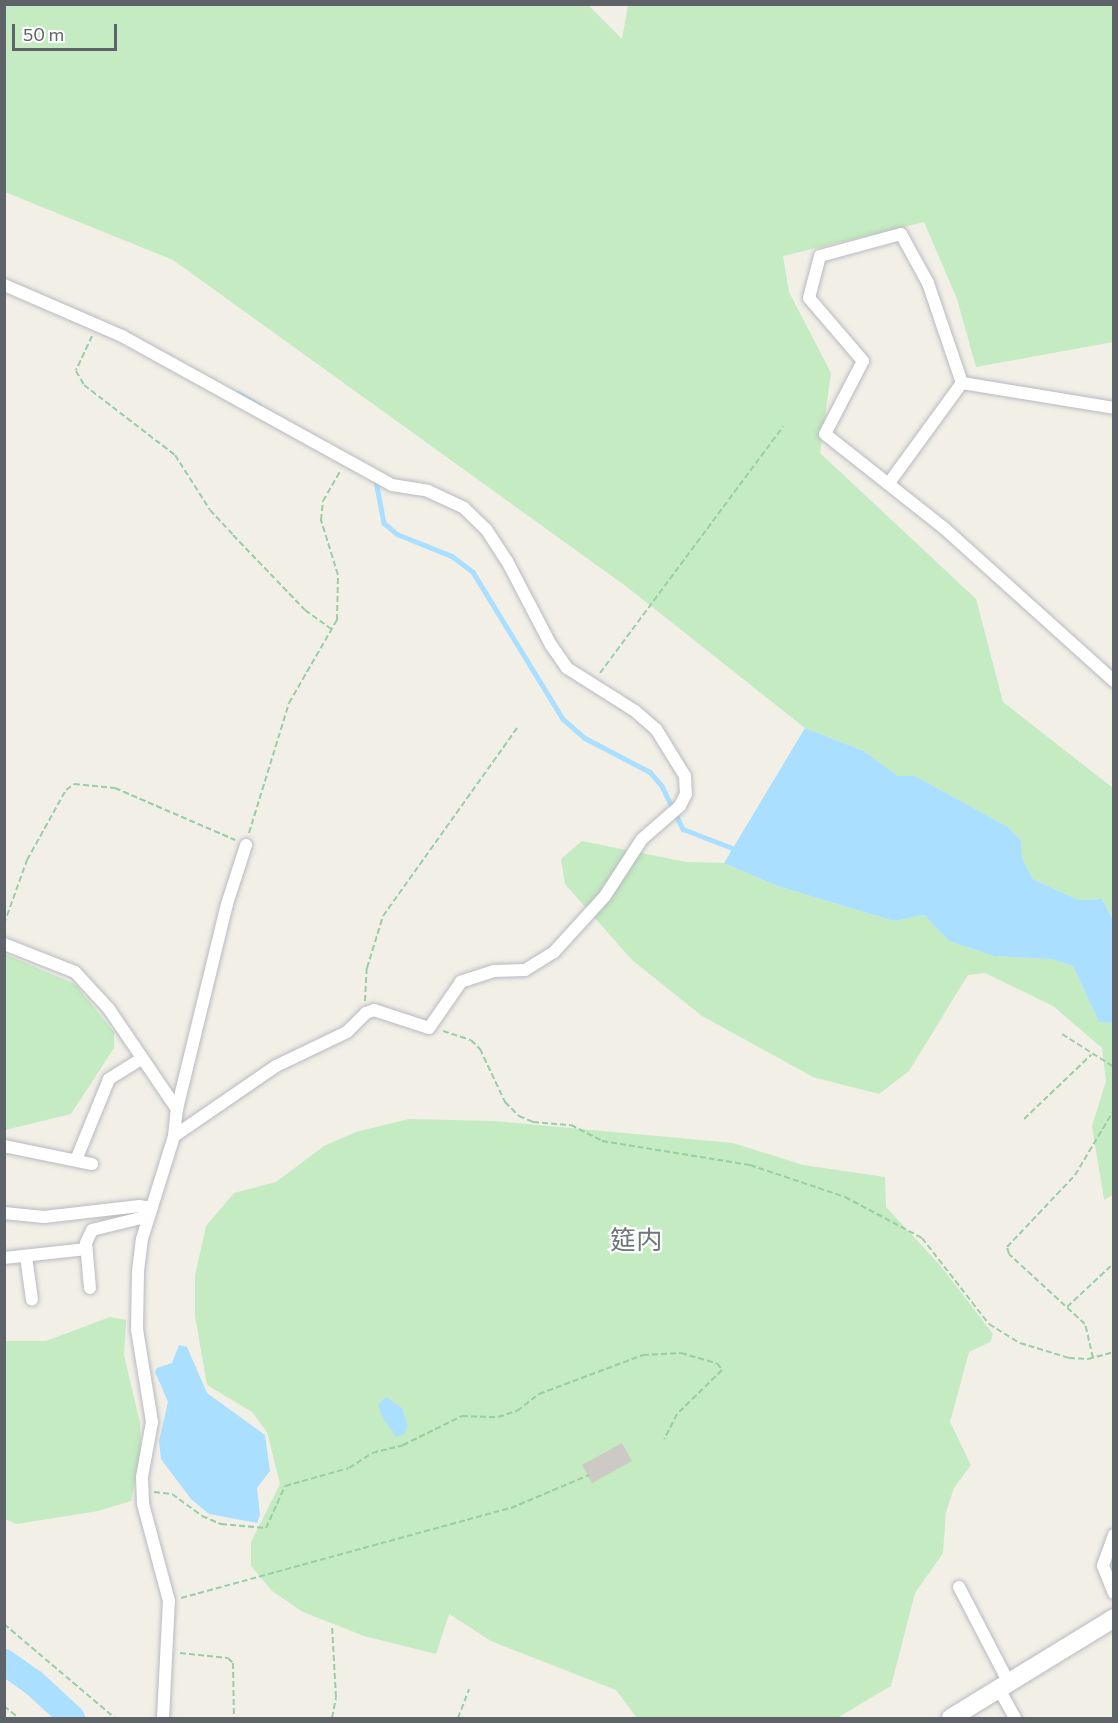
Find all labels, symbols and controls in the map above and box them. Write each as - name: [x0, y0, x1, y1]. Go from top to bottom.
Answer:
- scale bar: [15, 12, 120, 50]
- text: 50 m: [23, 23, 64, 45]
- district label: 筵内: [610, 1223, 662, 1255]

